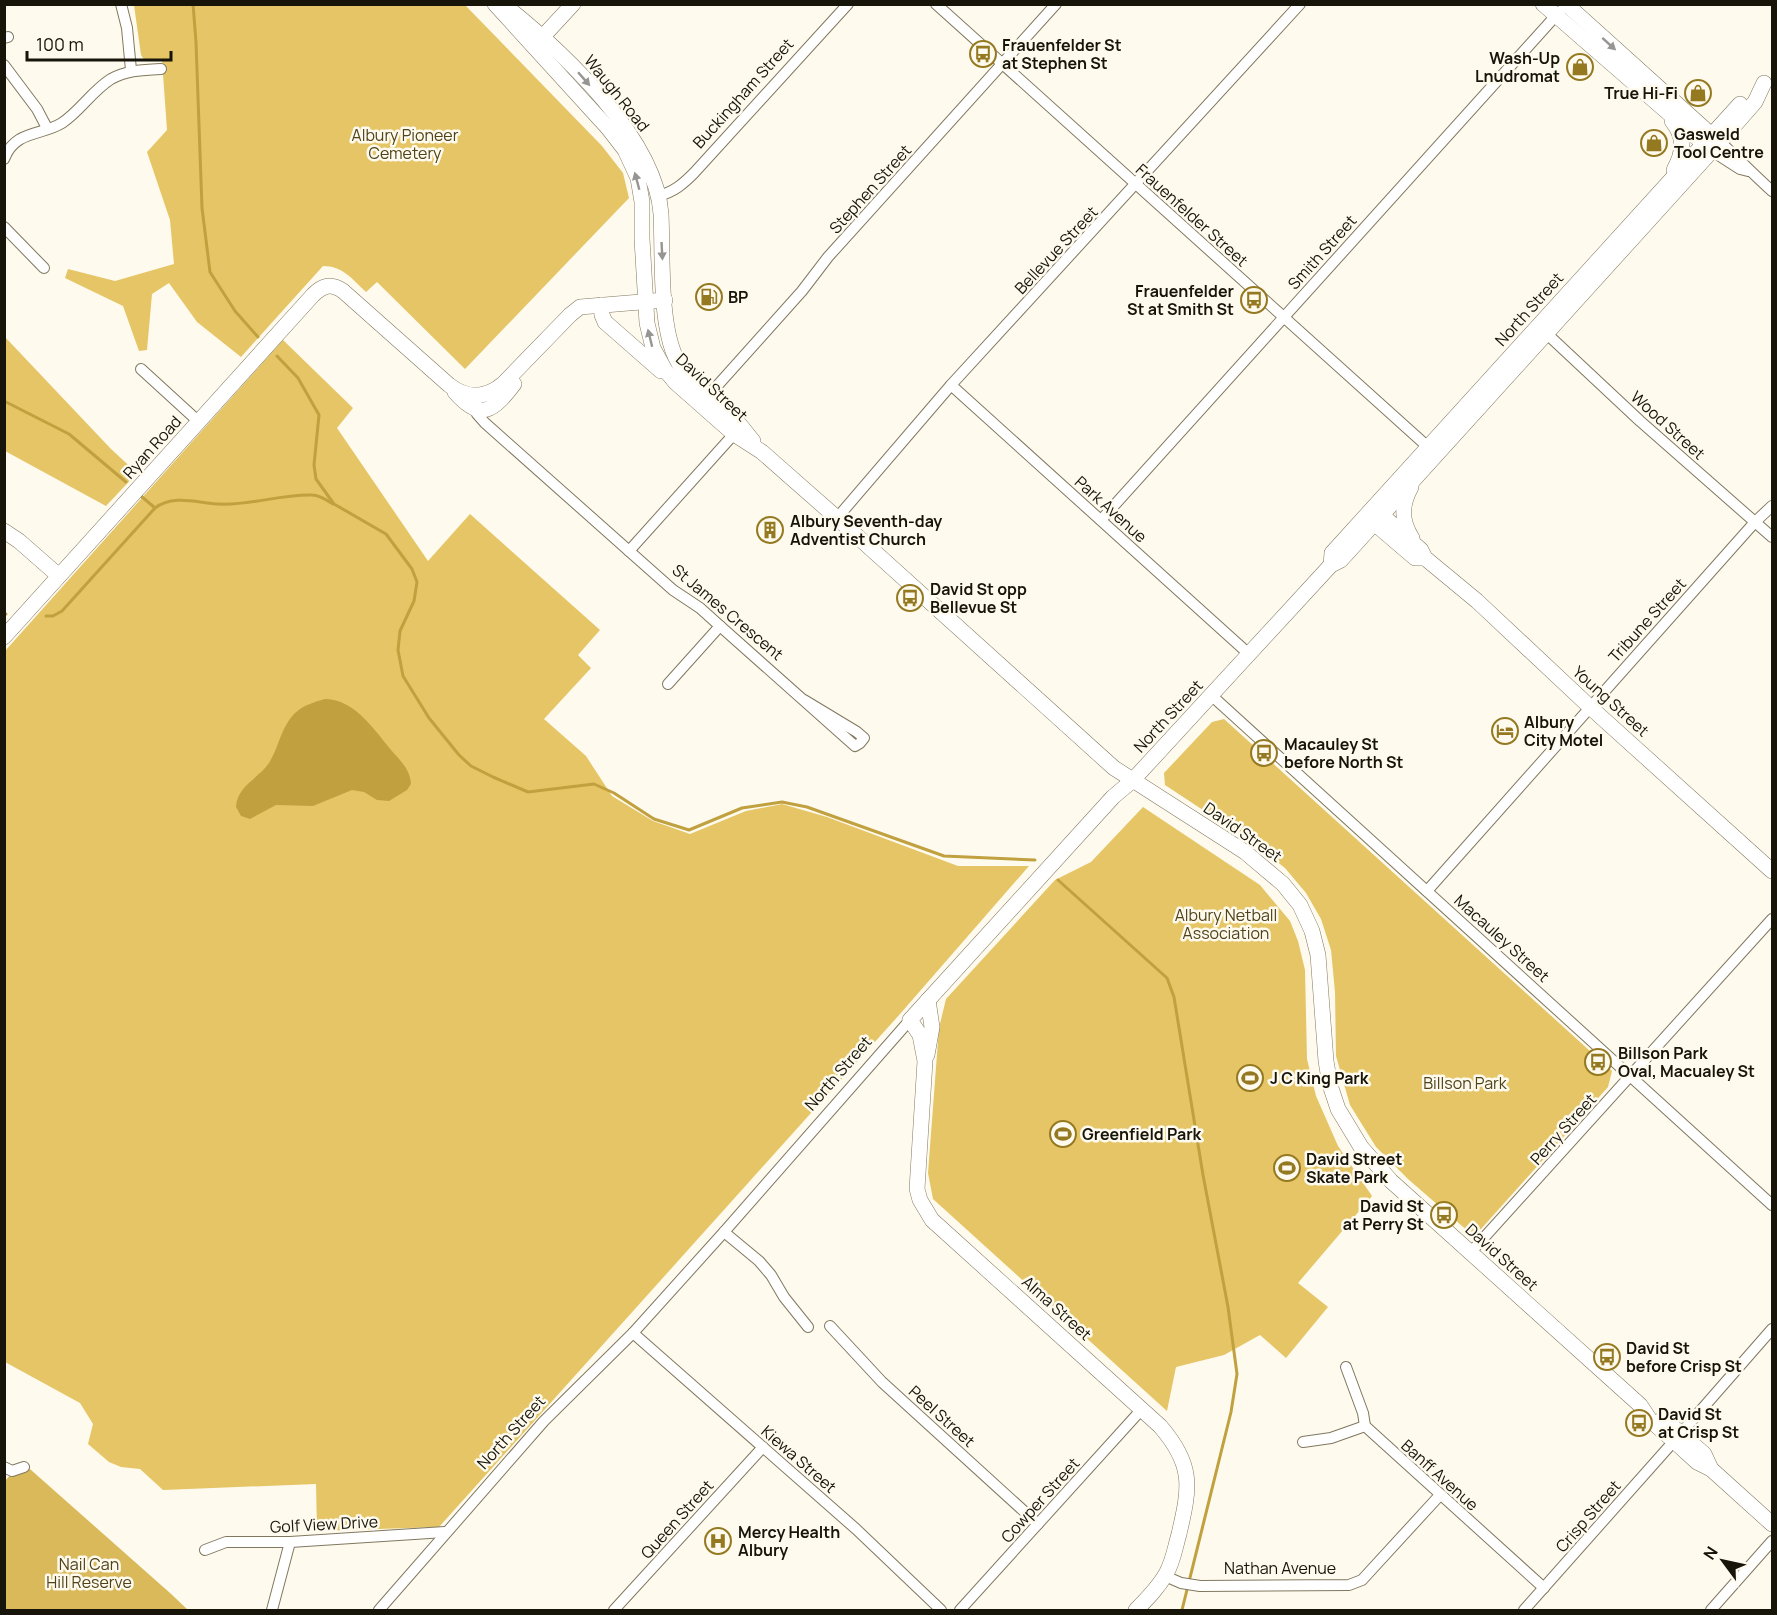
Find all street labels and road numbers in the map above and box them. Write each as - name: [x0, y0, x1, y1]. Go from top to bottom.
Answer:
- street label: Buckingham Street: [688, 33, 798, 153]
- street label: Waugh Road: [579, 50, 655, 136]
- street label: Stephen Street: [824, 140, 916, 238]
- street label: Frauenfelder Street: [1131, 159, 1253, 271]
- street label: Bellevue Street: [1009, 201, 1103, 299]
- street label: Smith Street: [1283, 210, 1361, 294]
- street label: North Street: [1490, 267, 1568, 351]
- street label: David Street: [671, 348, 753, 426]
- street label: Wood Street: [1626, 386, 1710, 464]
- street label: Ryan Road: [118, 411, 186, 483]
- street label: Park Avenue: [1070, 471, 1152, 547]
- street label: St James Crescent: [668, 559, 788, 665]
- street label: Tribune Street: [1603, 573, 1691, 667]
- street label: Young Street: [1568, 661, 1654, 741]
- street label: North Street: [1128, 675, 1208, 757]
- street label: David Street: [1199, 797, 1287, 867]
- street label: Macauley Street: [1450, 889, 1554, 987]
- street label: North Street: [799, 1031, 877, 1115]
- street label: Perry Street: [1525, 1089, 1601, 1169]
- street label: David Street: [1461, 1218, 1543, 1296]
- street label: Alma Street: [1017, 1271, 1097, 1345]
- street label: Peel Street: [904, 1380, 980, 1452]
- street label: North Street: [472, 1390, 550, 1474]
- street label: Kiewa Street: [757, 1420, 841, 1498]
- street label: Banff Avenue: [1397, 1434, 1483, 1516]
- street label: Cowper Street: [996, 1453, 1084, 1547]
- street label: Queen Street: [636, 1475, 718, 1563]
- street label: Crisp Street: [1550, 1475, 1626, 1557]
- street label: Golf View Drive: [269, 1510, 379, 1538]
- street label: Nathan Avenue: [1224, 1557, 1336, 1579]

